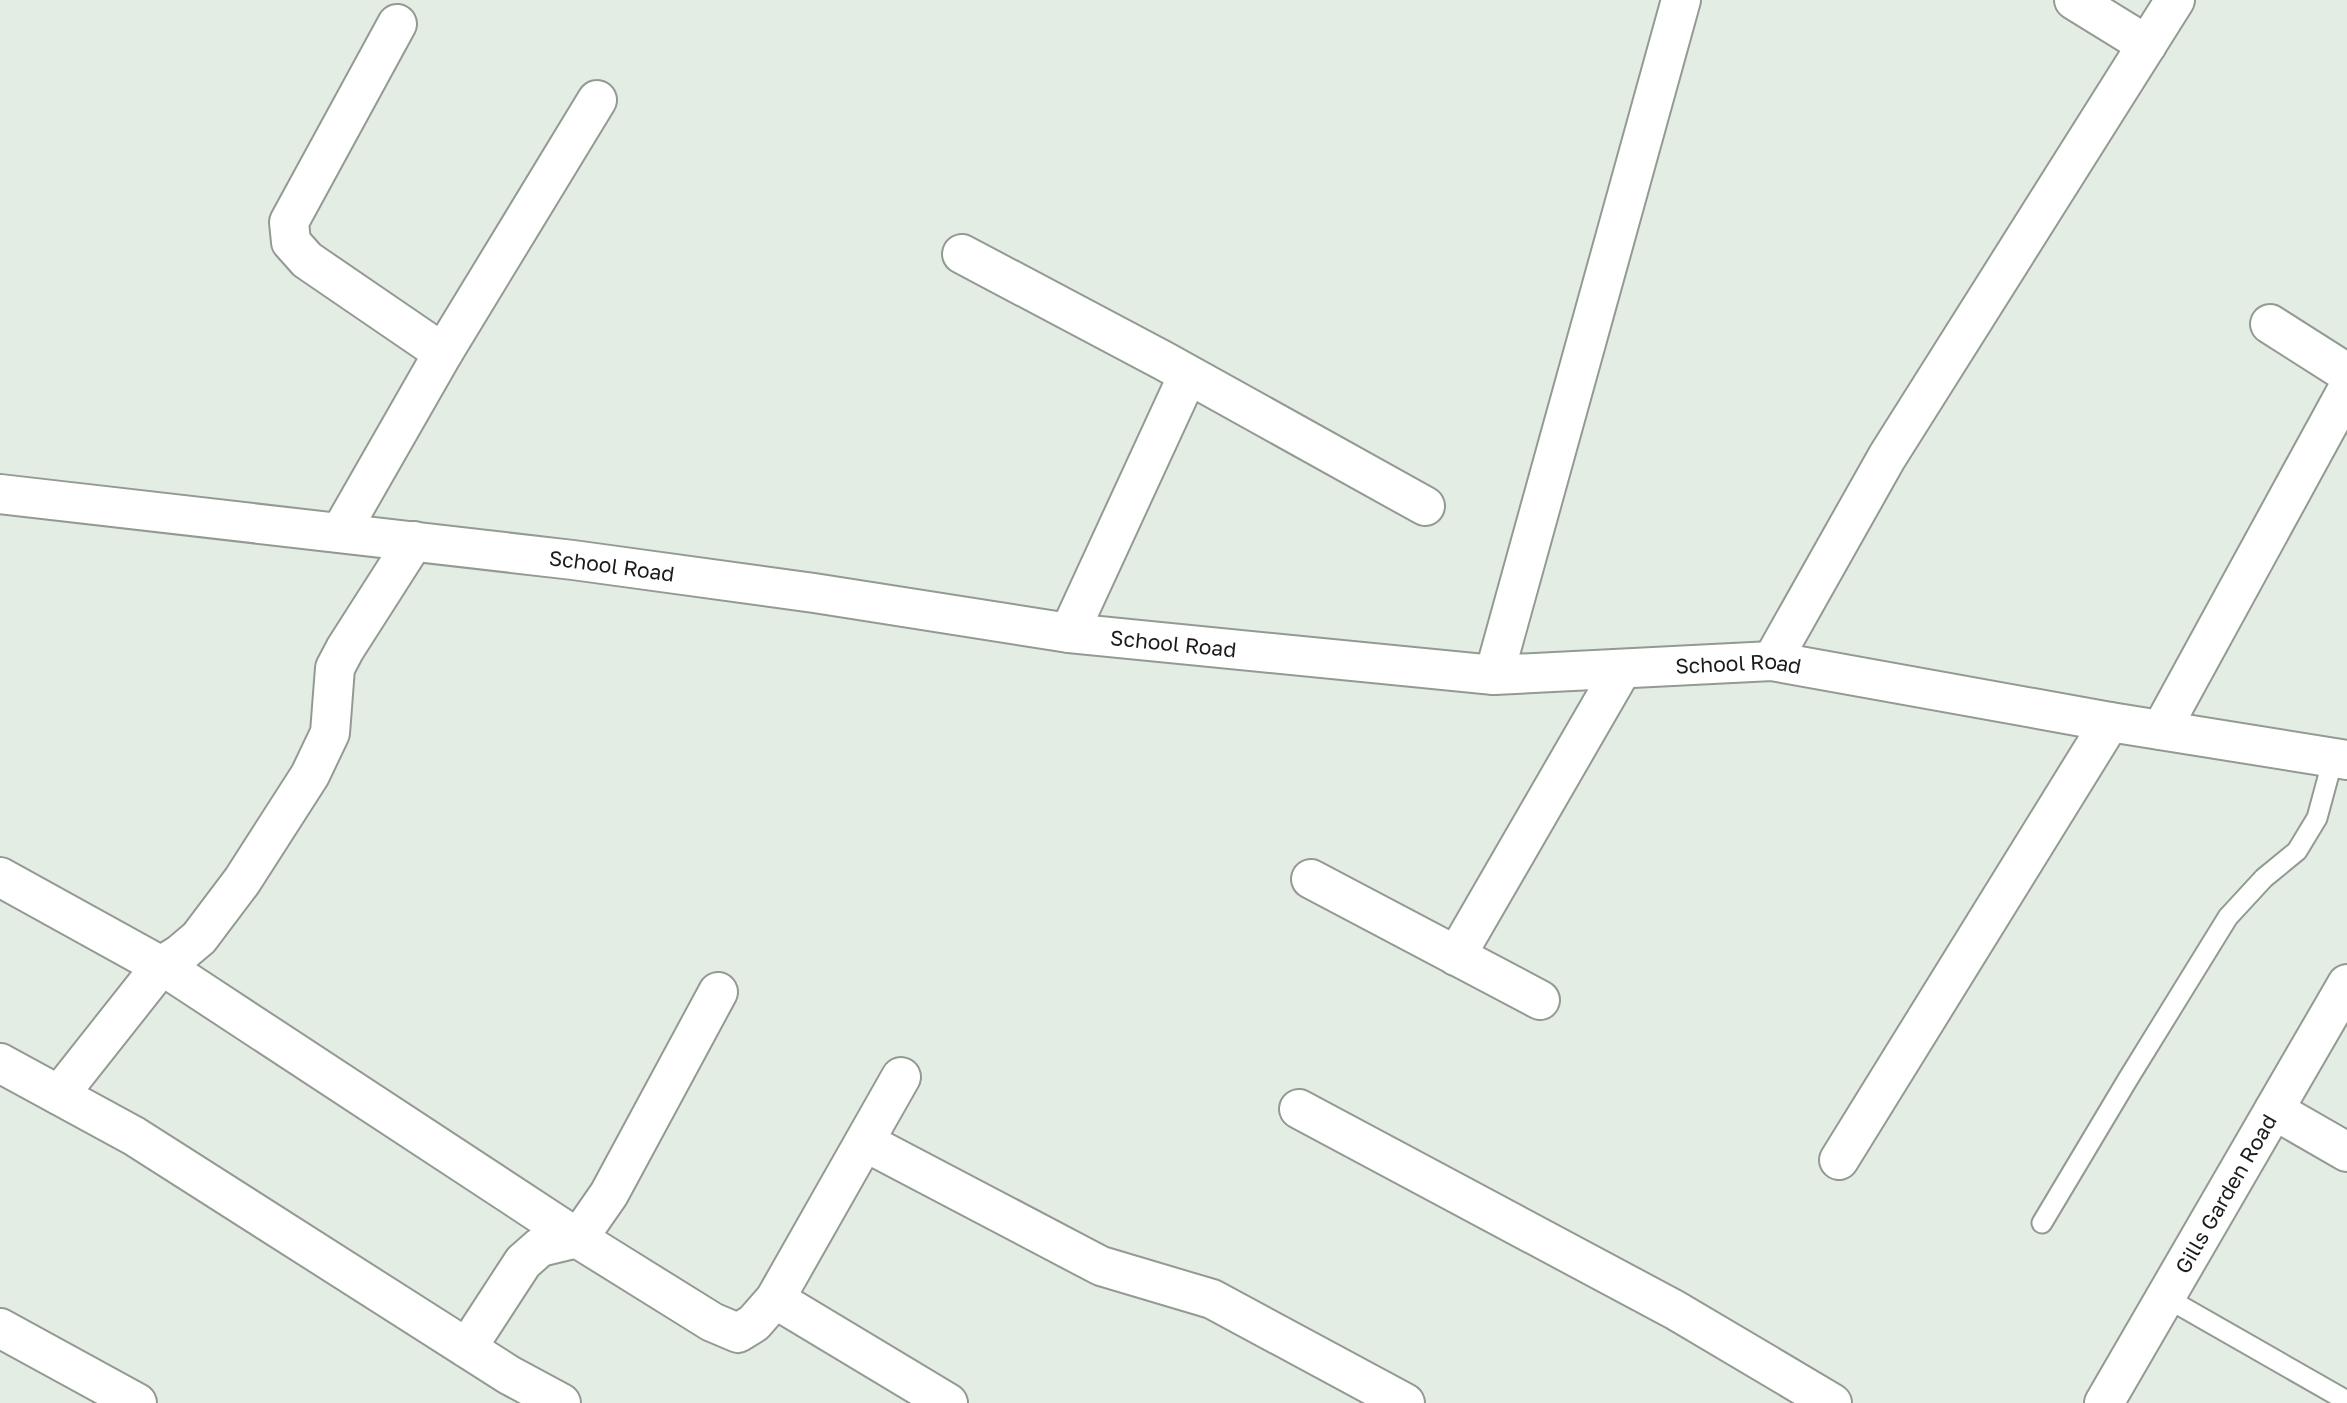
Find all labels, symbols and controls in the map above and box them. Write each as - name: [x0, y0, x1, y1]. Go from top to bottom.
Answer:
- street label: School Road: [548, 544, 676, 587]
- street label: School Road: [1109, 624, 1238, 662]
- street label: School Road: [1675, 648, 1804, 679]
- street label: Gills Garden Road: [2169, 1109, 2282, 1278]

